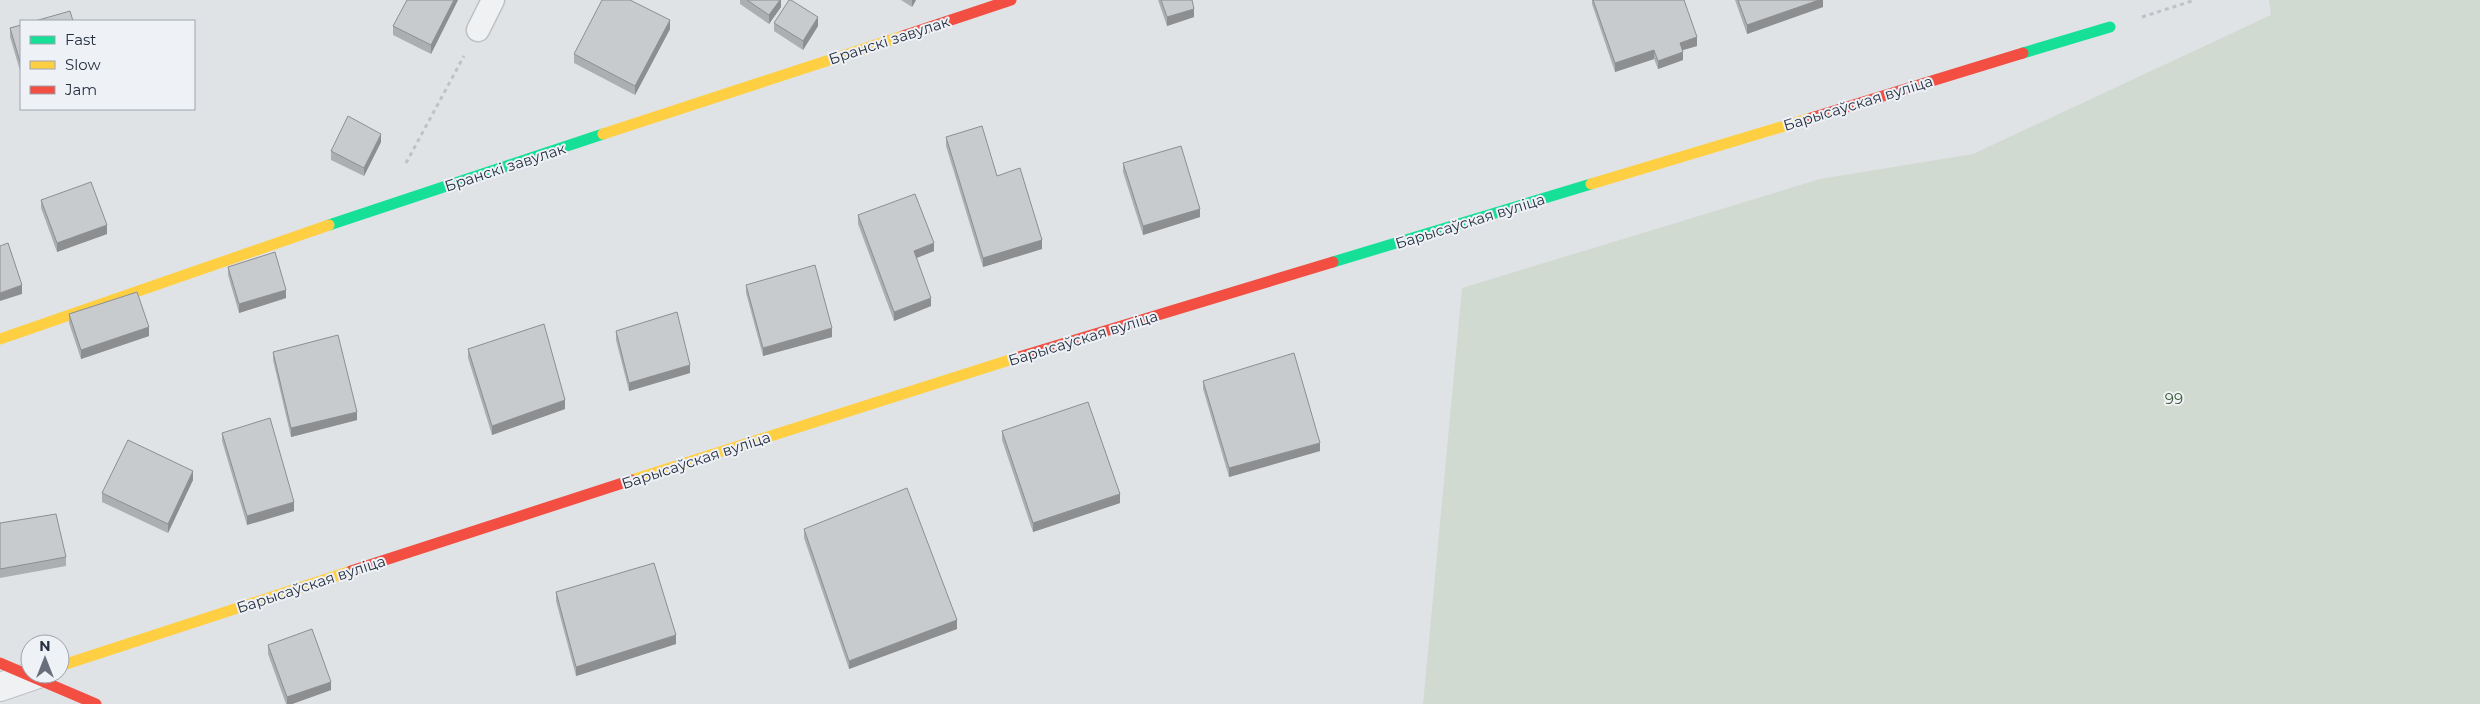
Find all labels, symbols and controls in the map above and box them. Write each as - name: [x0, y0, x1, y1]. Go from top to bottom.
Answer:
- street label: Бранскі завулак: [826, 11, 952, 69]
- legend: [20, 20, 195, 110]
- text: Fast: [65, 30, 96, 49]
- text: Slow: [65, 55, 101, 74]
- street label: Барысаўская вуліца: [1781, 71, 1935, 135]
- text: Jam: [64, 80, 97, 99]
- street label: Бранскі завулак: [442, 138, 568, 196]
- street label: Барысаўская вуліца: [1393, 189, 1547, 253]
- street label: Барысаўская вуліца: [1006, 306, 1160, 370]
- park label: 99: [2165, 389, 2183, 408]
- street label: Барысаўская вуліца: [619, 427, 773, 493]
- street label: Барысаўская вуліца: [234, 551, 388, 617]
- north arrow: [20, 634, 70, 684]
- text: N: [39, 637, 51, 655]

